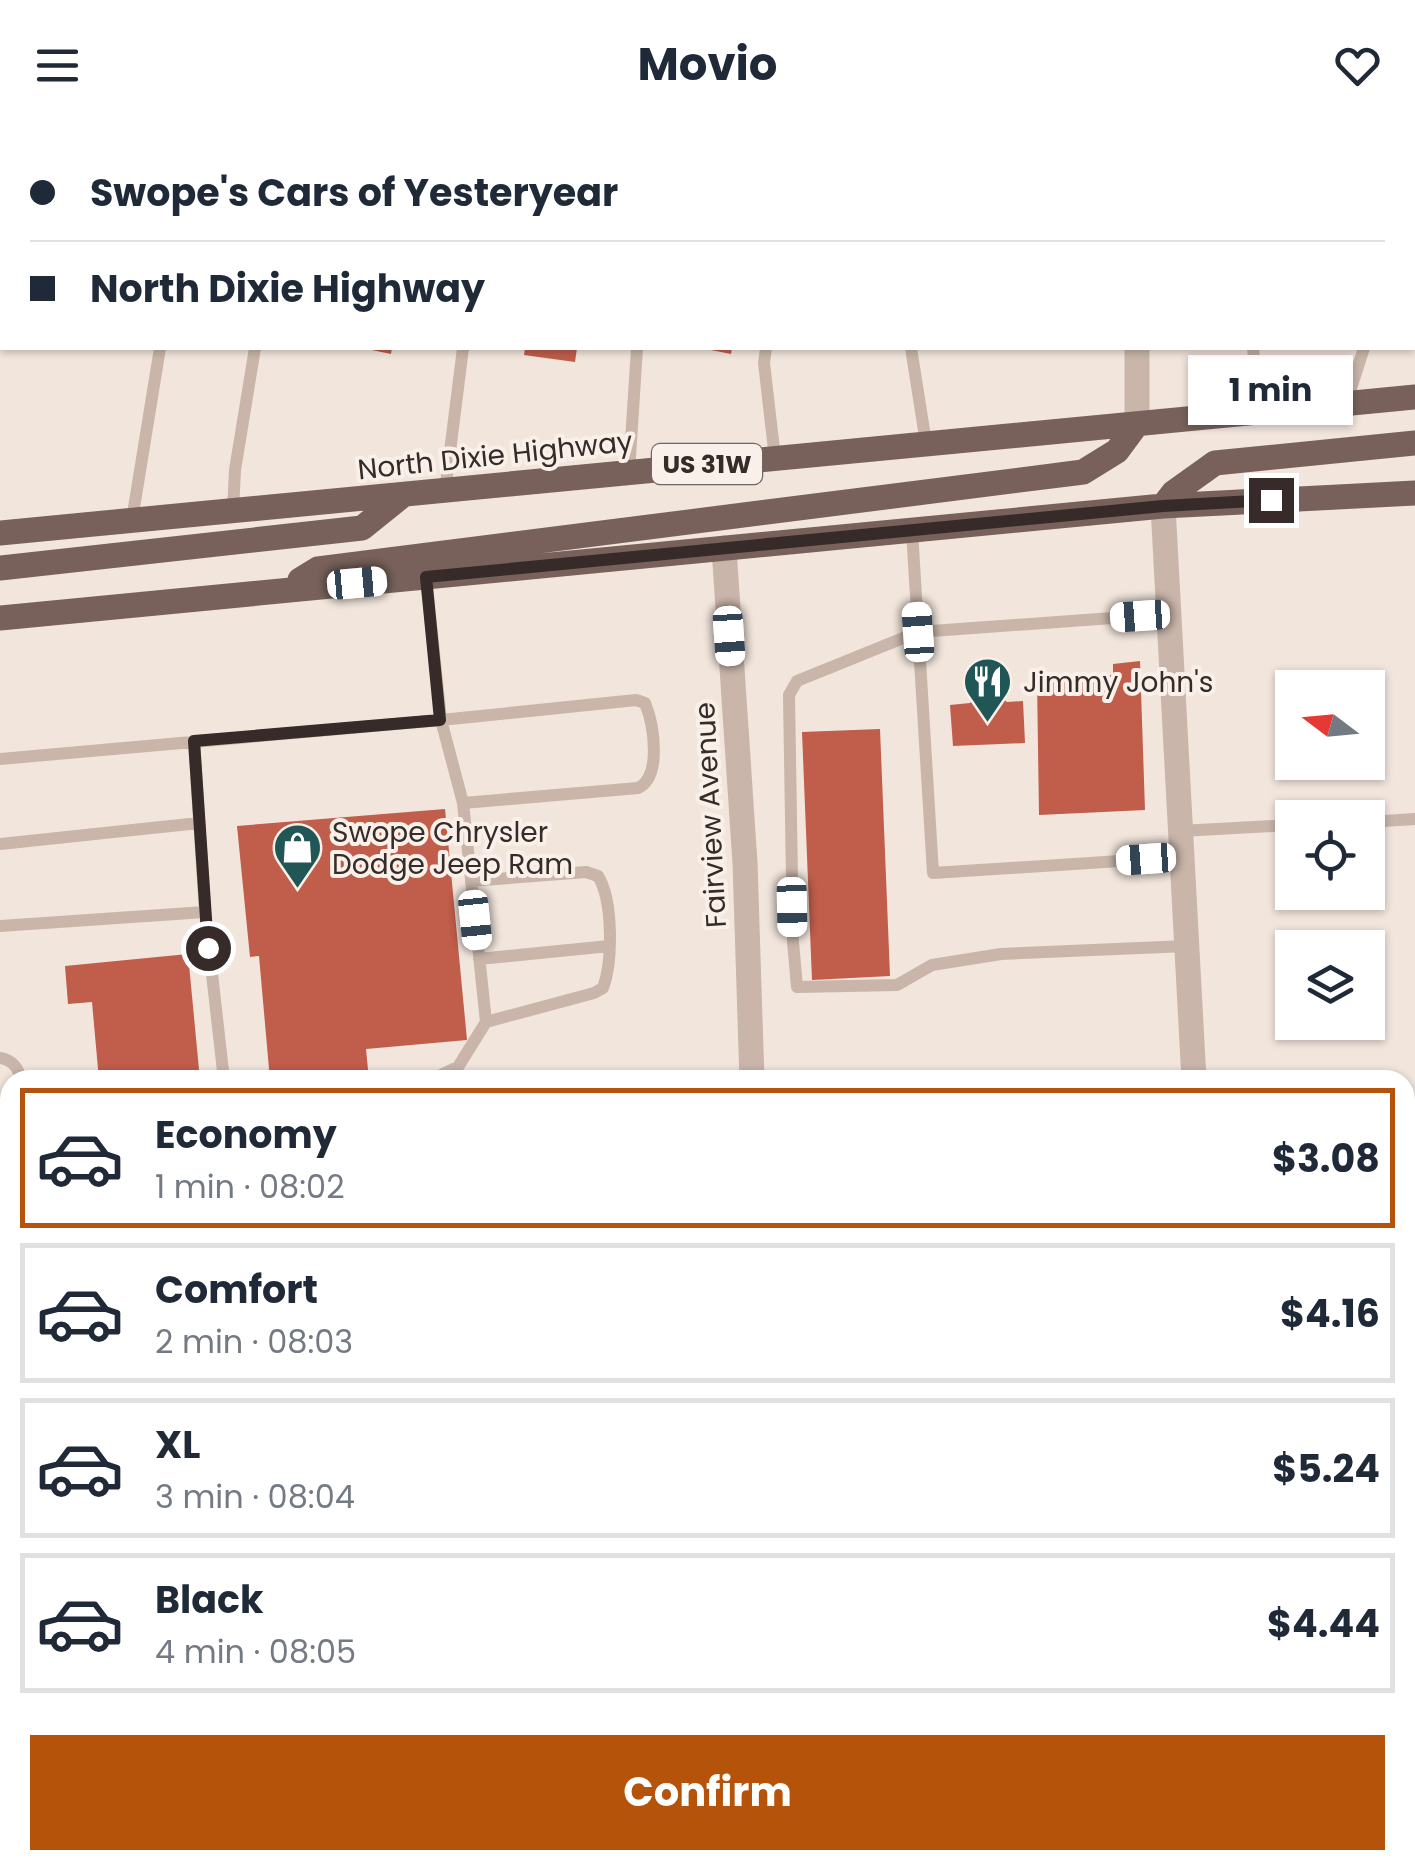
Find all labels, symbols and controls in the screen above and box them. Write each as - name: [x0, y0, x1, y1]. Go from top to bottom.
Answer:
- text: Movio: [637, 33, 778, 96]
- icon: menu: [30, 38, 85, 93]
- icon: heart: [1330, 38, 1385, 93]
- text: Swope's Cars of Yesteryear: [90, 166, 618, 219]
- text: North Dixie Highway: [90, 262, 485, 315]
- callout: 1 min: [1188, 355, 1354, 425]
- text: 1 min: [1229, 367, 1312, 412]
- street label: North Dixie Highway: [356, 422, 635, 489]
- road number: US 31W: [652, 444, 762, 484]
- route end: [1249, 478, 1294, 523]
- car: [326, 565, 388, 601]
- car: [1109, 599, 1171, 633]
- car: [901, 601, 935, 663]
- car: [712, 605, 746, 667]
- restaurant icon: Jimmy John's: [962, 656, 1014, 724]
- place label: Jimmy John's: [1023, 663, 1213, 702]
- north arrow: [1275, 670, 1385, 780]
- map controls: [1275, 670, 1385, 1040]
- street label: Fairview Avenue: [685, 701, 736, 929]
- button: locate: [1275, 800, 1385, 910]
- place label: Swope Chrysler Dodge Jeep Ram: [332, 813, 573, 884]
- shop icon: Swope Chrysler Dodge Jeep Ram: [271, 822, 323, 890]
- car: [1115, 842, 1177, 876]
- car: [776, 877, 808, 937]
- car: [457, 889, 493, 951]
- route start: [186, 926, 231, 971]
- button: layers: [1275, 930, 1385, 1040]
- text: Economy: [155, 1108, 337, 1161]
- icon: car: [35, 1113, 125, 1203]
- text: $3.08: [1272, 1132, 1380, 1185]
- text: 1 min · 08:02: [155, 1164, 345, 1209]
- text: Comfort: [155, 1263, 318, 1316]
- icon: car: [35, 1268, 125, 1358]
- text: $4.16: [1280, 1287, 1380, 1340]
- text: 2 min · 08:03: [155, 1319, 353, 1364]
- text: XL: [155, 1418, 200, 1471]
- icon: car: [35, 1423, 125, 1513]
- text: $5.24: [1272, 1442, 1380, 1495]
- text: 3 min · 08:04: [155, 1474, 355, 1519]
- text: Black: [155, 1573, 264, 1626]
- icon: car: [35, 1578, 125, 1668]
- text: $4.44: [1267, 1597, 1380, 1650]
- text: 4 min · 08:05: [155, 1629, 356, 1674]
- button: Confirm: [30, 1735, 1385, 1850]

